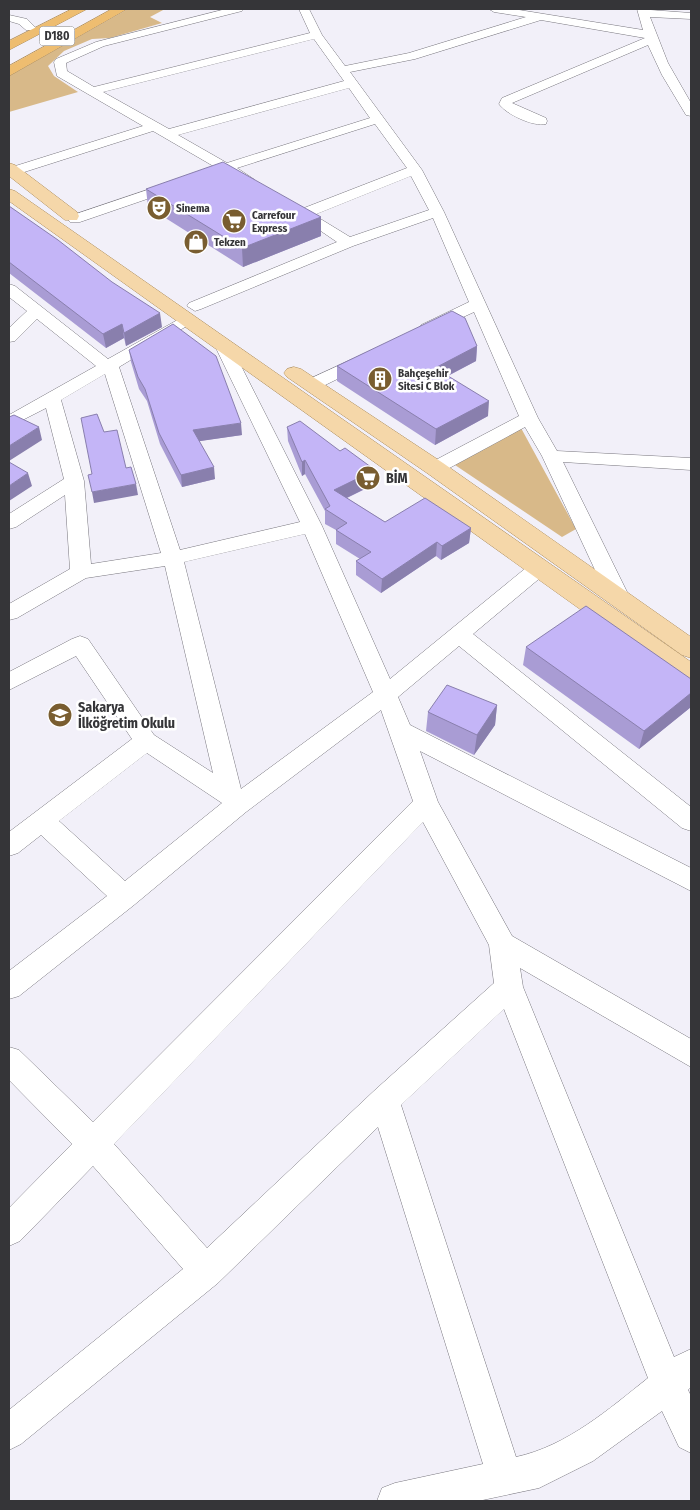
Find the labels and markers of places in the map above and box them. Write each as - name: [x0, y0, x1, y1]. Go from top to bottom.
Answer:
- theatre icon: Sinema: [146, 195, 172, 221]
- place label: Sinema: [176, 202, 210, 215]
- supermarket icon: Carrefour Express: [221, 208, 247, 234]
- place label: Carrefour Express: [252, 209, 297, 235]
- shop icon: Tekzen: [183, 229, 209, 255]
- place label: Tekzen: [214, 236, 246, 249]
- building icon: Bahçeşehir Sitesi C Blok: [367, 366, 393, 392]
- place label: Bahçeşehir Sitesi C Blok: [398, 367, 455, 393]
- supermarket icon: BİM: [355, 465, 381, 491]
- place label: BİM: [386, 469, 408, 487]
- place label: Sakarya İlköğretim Okulu: [78, 699, 175, 732]
- school or university icon: Sakarya İlköğretim Okulu: [47, 702, 73, 728]

